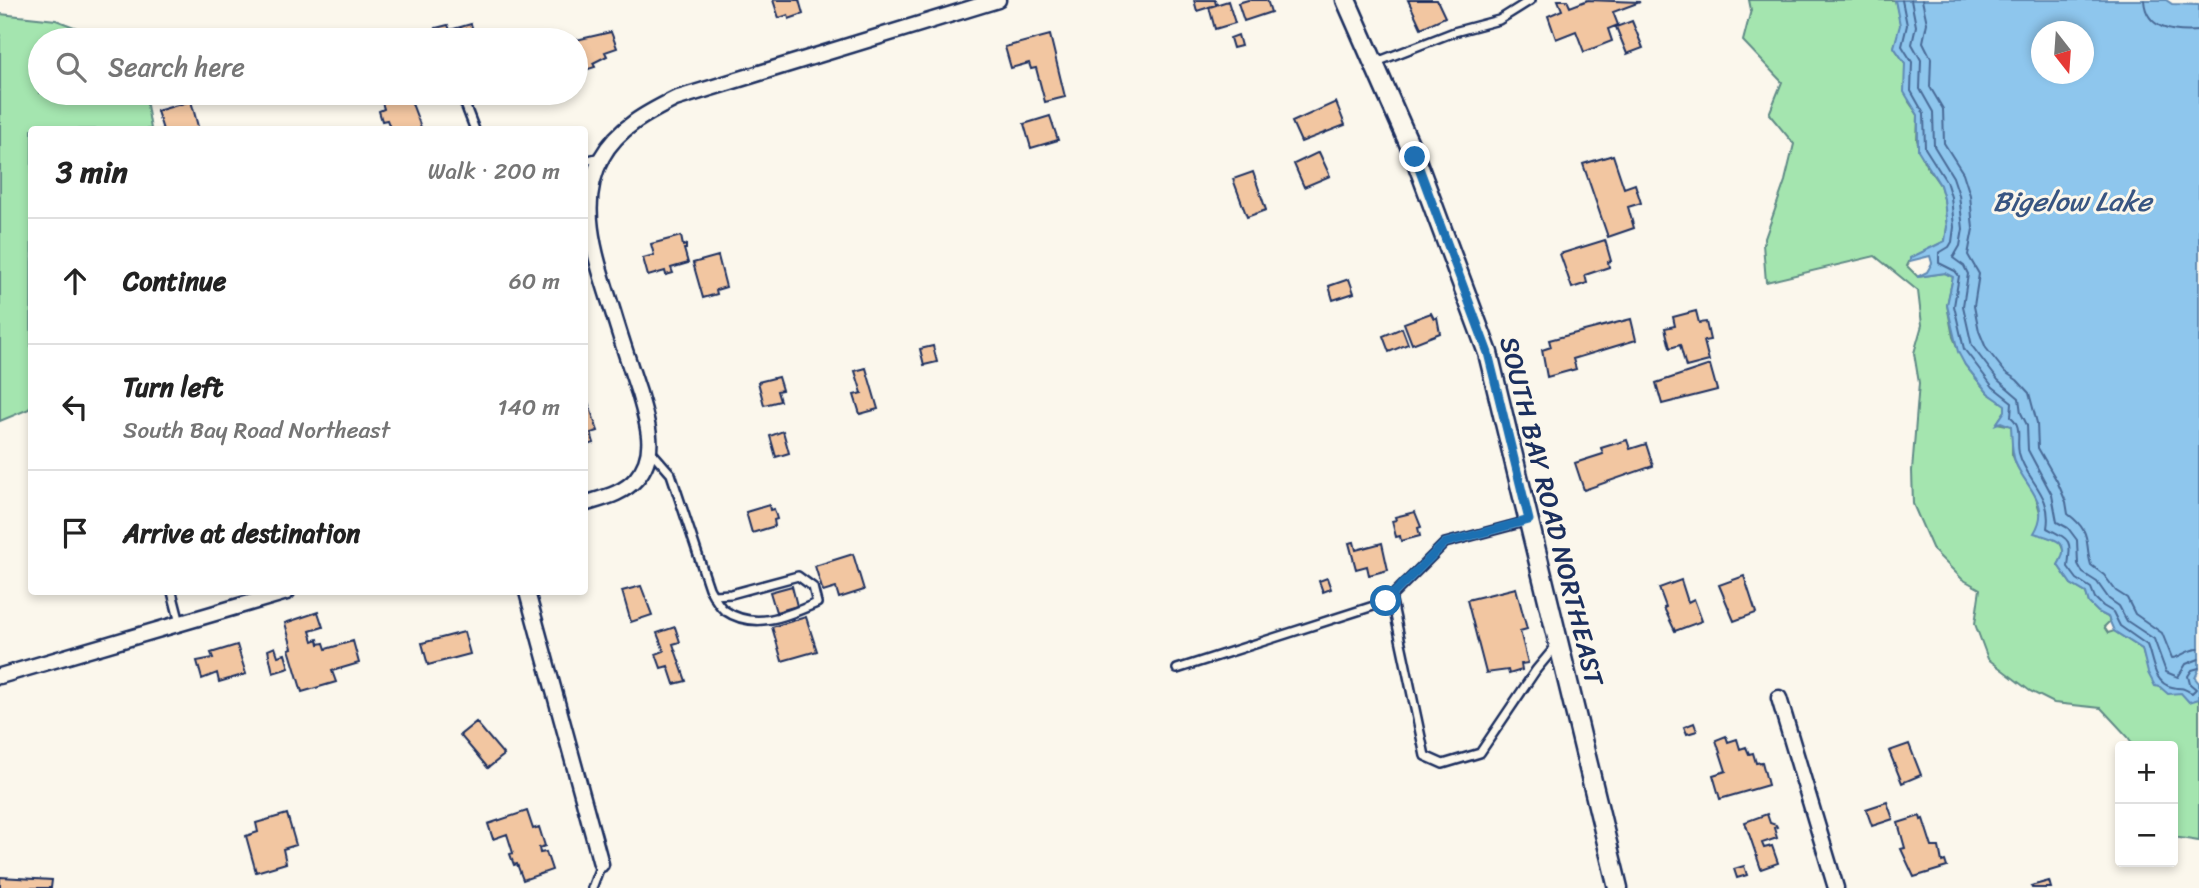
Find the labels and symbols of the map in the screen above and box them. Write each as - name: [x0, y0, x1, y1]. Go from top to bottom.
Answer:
- north arrow: [2031, 21, 2094, 84]
- route end: [1399, 141, 1430, 172]
- water label: Bigelow Lake: [1993, 177, 2154, 226]
- street label: SOUTH BAY ROAD NORTHEAST: [1486, 332, 1618, 692]
- route start: [1370, 585, 1401, 616]

